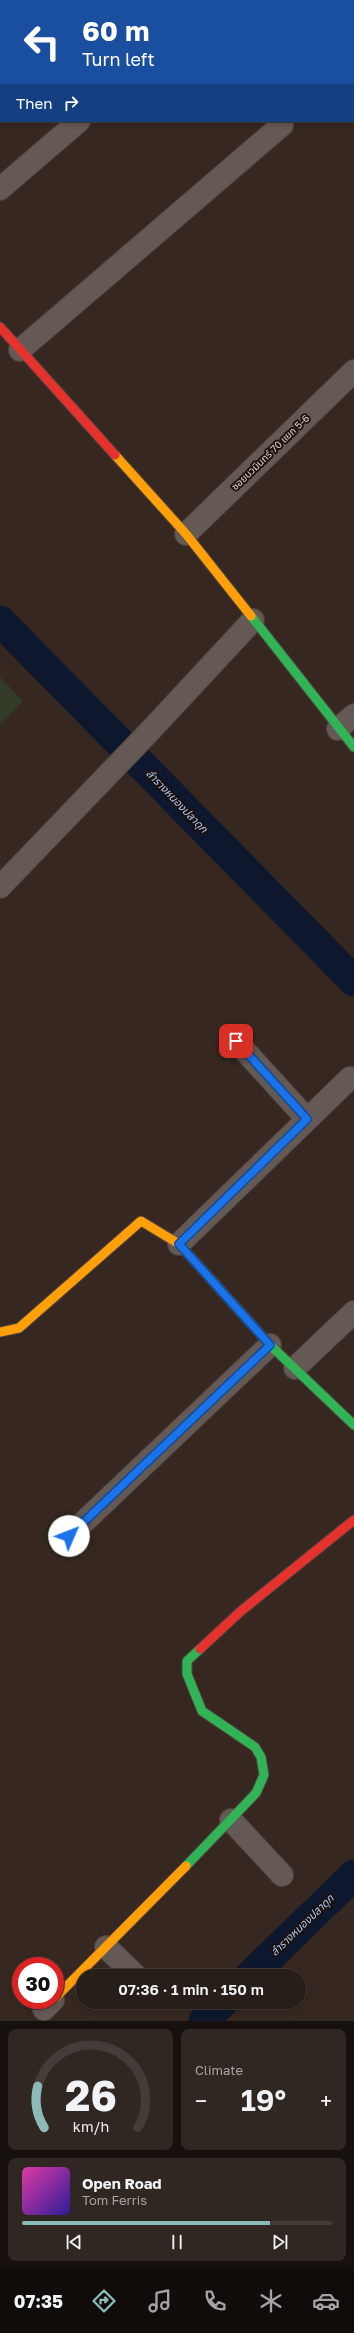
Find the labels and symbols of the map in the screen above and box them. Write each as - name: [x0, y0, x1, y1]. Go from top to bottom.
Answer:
- street label: ซอยนวมินทร์ 70 แยก 5-6: [229, 412, 311, 492]
- water label: ลำรางหนองปลาดุก: [143, 766, 211, 836]
- pin: [219, 1024, 253, 1058]
- position arrow: [48, 1515, 90, 1557]
- water label: ลำรางหนองปลาดุก: [267, 1891, 337, 1959]
- speed limit sign: 30: [12, 1957, 64, 2009]

